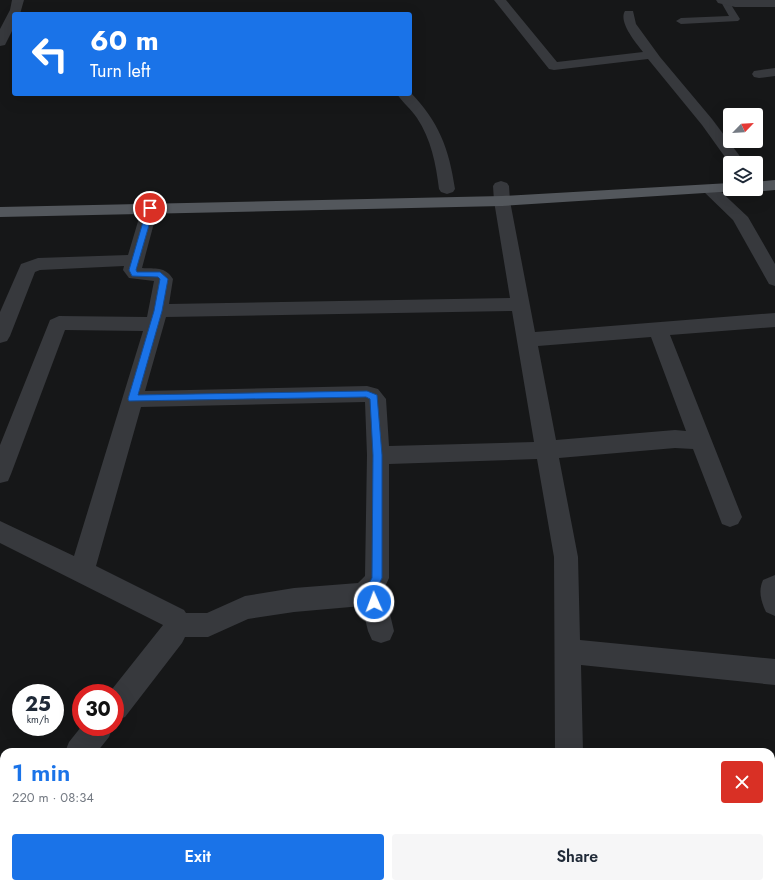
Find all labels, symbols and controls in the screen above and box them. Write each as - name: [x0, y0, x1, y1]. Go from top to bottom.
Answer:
- text: 60 m: [90, 20, 159, 61]
- icon: left: [24, 28, 76, 80]
- text: Turn left: [90, 58, 150, 84]
- north arrow: [723, 108, 763, 148]
- map controls: [723, 108, 763, 196]
- button: layers: [723, 156, 763, 196]
- pin: [133, 191, 167, 225]
- icon: arrive: [139, 197, 161, 219]
- position arrow: [353, 581, 395, 623]
- speed limit sign: 30: [72, 684, 124, 736]
- text: 25: [25, 690, 51, 719]
- text: km/h: [27, 712, 49, 727]
- text: 1 min: [12, 755, 70, 790]
- button: close: [721, 761, 763, 803]
- text: 220 m · 08:34: [12, 788, 94, 807]
- button: Exit: [12, 834, 384, 880]
- button: Share: [392, 834, 763, 880]

